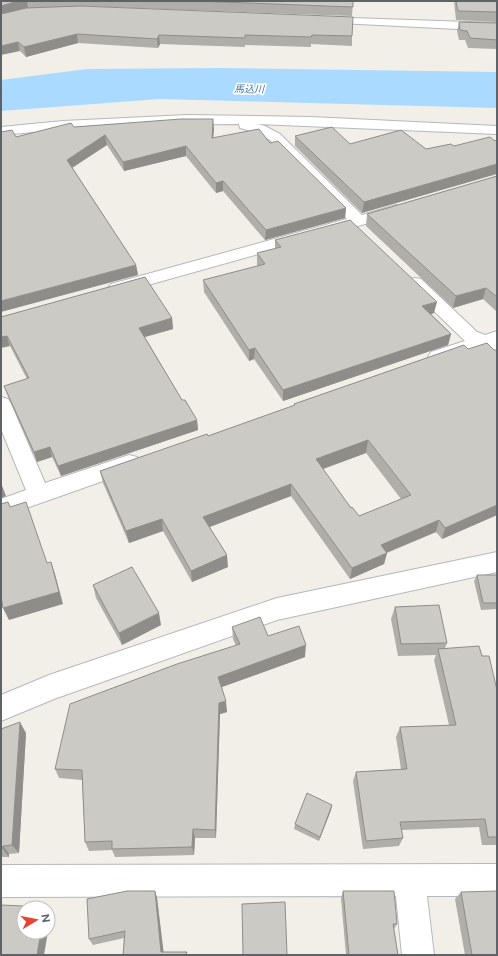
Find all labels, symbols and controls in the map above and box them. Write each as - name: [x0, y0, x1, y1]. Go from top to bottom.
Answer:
- water label: 馬込川: [234, 82, 265, 96]
- north arrow: [16, 900, 56, 940]
- text: N: [38, 913, 52, 924]

